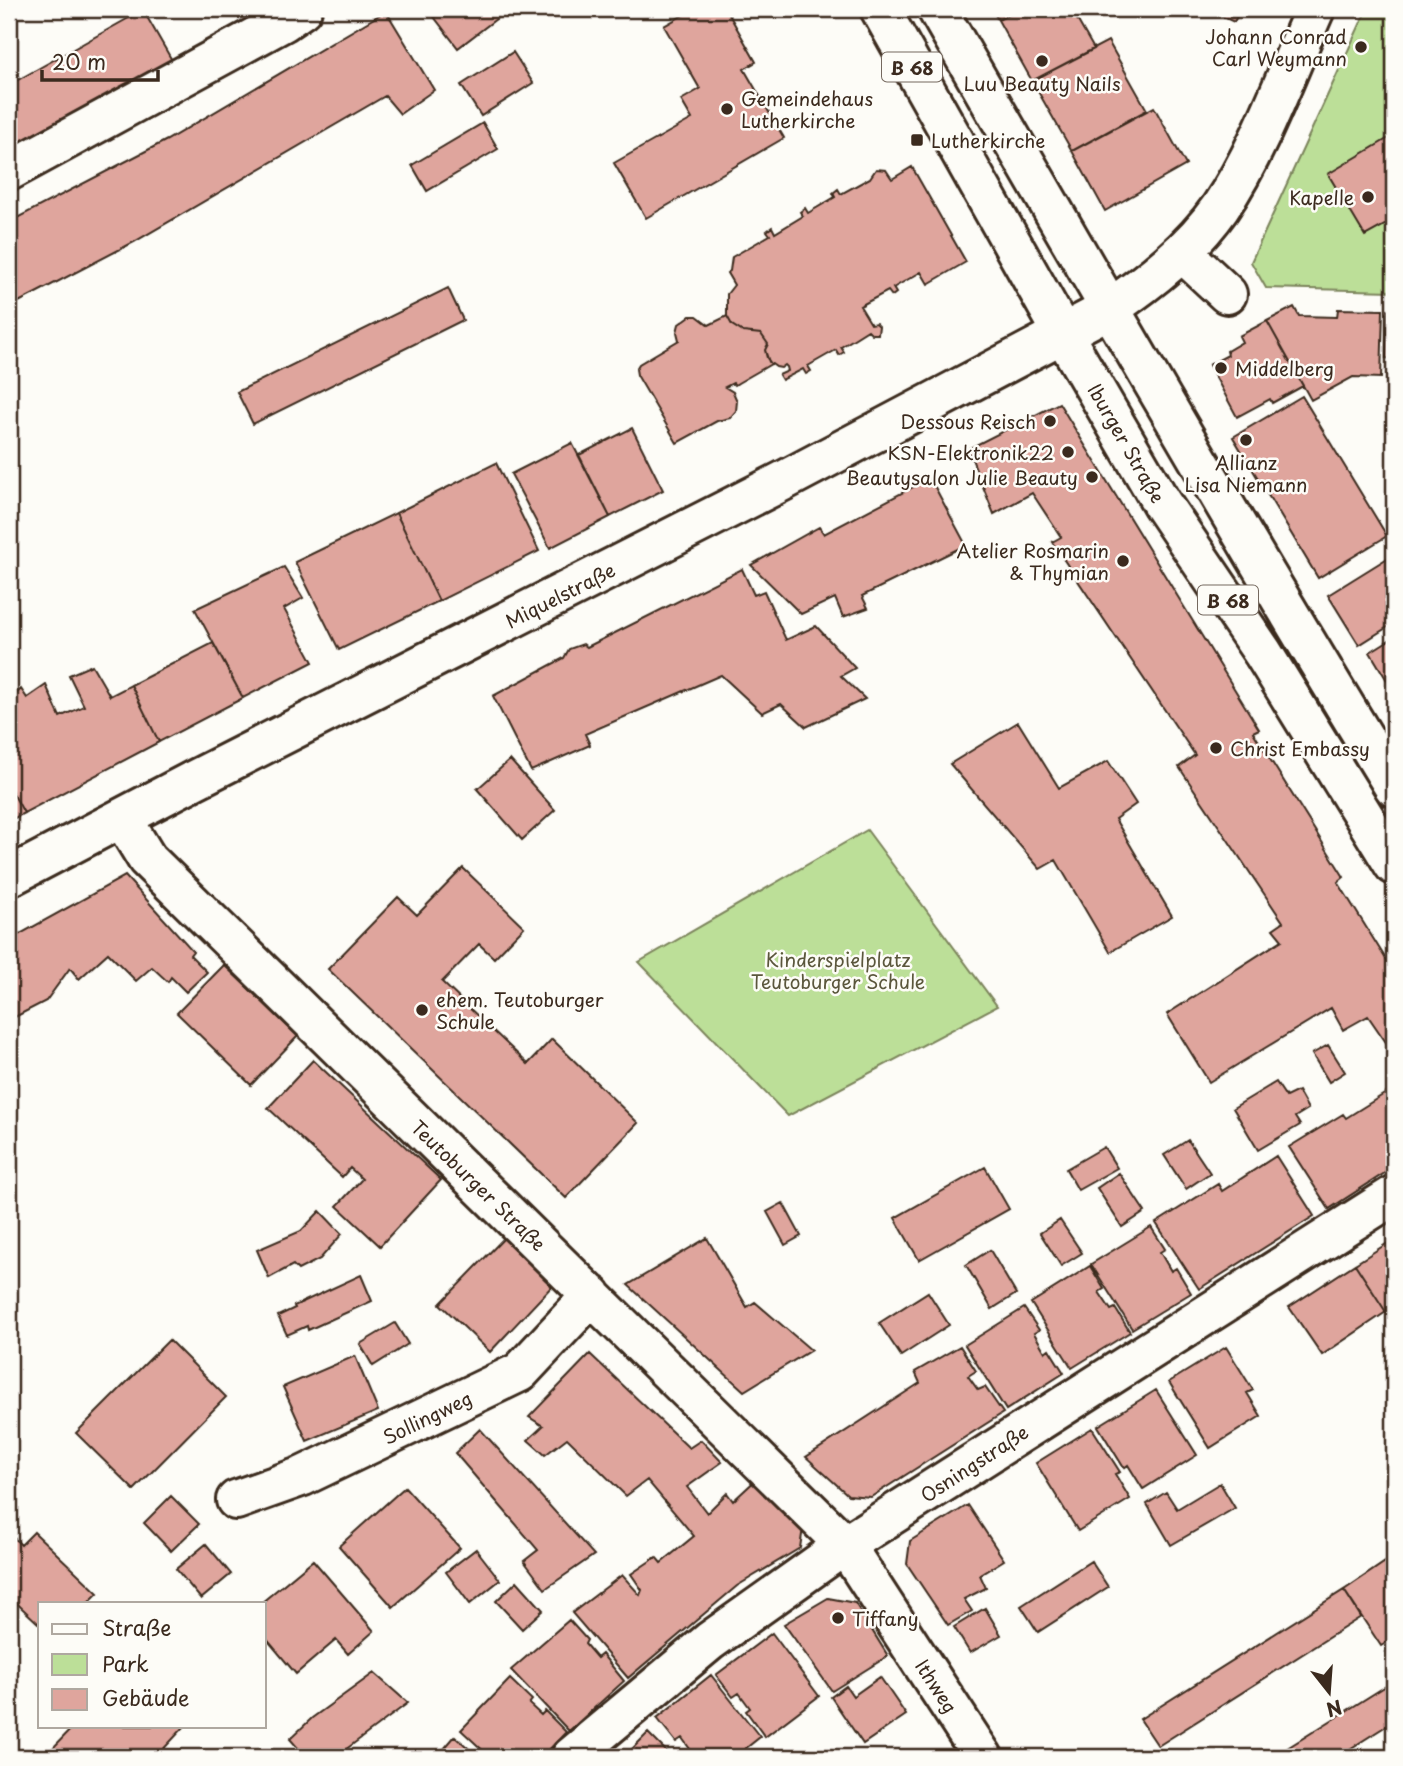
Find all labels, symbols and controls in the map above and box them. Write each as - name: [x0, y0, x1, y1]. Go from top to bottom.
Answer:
- place label: Johann Conrad Carl Weymann: [1205, 22, 1347, 72]
- scale bar: [42, 38, 158, 82]
- marker: Johann Conrad Carl Weymann: [1353, 39, 1369, 55]
- text: 20 m: [52, 45, 106, 77]
- road number: B 68: [882, 52, 942, 82]
- marker: Luu Beauty Nails: [1034, 53, 1050, 69]
- place label: Luu Beauty Nails: [963, 69, 1121, 97]
- place label: Gemeindehaus Lutherkirche: [741, 84, 873, 134]
- marker: Gemeindehaus Lutherkirche: [719, 101, 735, 117]
- place label: Lutherkirche: [931, 126, 1045, 154]
- marker: Lutherkirche: [909, 132, 925, 148]
- place label: Kapelle: [1289, 183, 1354, 211]
- marker: Kapelle: [1360, 189, 1376, 205]
- place label: Middelberg: [1235, 354, 1334, 382]
- marker: Middelberg: [1213, 360, 1229, 376]
- street label: Iburger Straße: [1082, 378, 1172, 508]
- place label: Dessous Reisch: [901, 407, 1036, 435]
- marker: Dessous Reisch: [1042, 413, 1058, 429]
- marker: Allianz Lisa Niemann: [1238, 432, 1254, 448]
- place label: KSN-Elektronik22: [887, 438, 1054, 466]
- marker: KSN-Elektronik22: [1060, 444, 1076, 460]
- place label: Allianz Lisa Niemann: [1184, 448, 1308, 498]
- place label: Beautysalon Julie Beauty: [845, 463, 1078, 491]
- marker: Beautysalon Julie Beauty: [1084, 469, 1100, 485]
- place label: Atelier Rosmarin & Thymian: [956, 536, 1109, 586]
- marker: Atelier Rosmarin & Thymian: [1115, 553, 1131, 569]
- street label: Miquelstraße: [500, 555, 620, 635]
- road number: B 68: [1198, 586, 1258, 614]
- place label: Christ Embassy: [1230, 734, 1370, 762]
- marker: Christ Embassy: [1208, 740, 1224, 756]
- park label: Kinderspielplatz Teutoburger Schule: [751, 945, 925, 995]
- place label: ehem. Teutoburger Schule: [436, 985, 604, 1035]
- marker: ehem. Teutoburger Schule: [414, 1002, 430, 1018]
- street label: Teutoburger Straße: [405, 1113, 553, 1257]
- street label: Sollingweg: [378, 1383, 476, 1451]
- street label: Osningstraße: [914, 1418, 1034, 1508]
- legend: [38, 1602, 266, 1728]
- place label: Tiffany: [852, 1604, 919, 1632]
- marker: Tiffany: [830, 1610, 846, 1626]
- text: Straße: [102, 1611, 171, 1643]
- text: Park: [102, 1647, 149, 1679]
- street label: Ithweg: [909, 1654, 965, 1718]
- north arrow: [1294, 1658, 1364, 1728]
- text: Gebäude: [102, 1681, 189, 1713]
- text: N: [1323, 1694, 1346, 1725]

